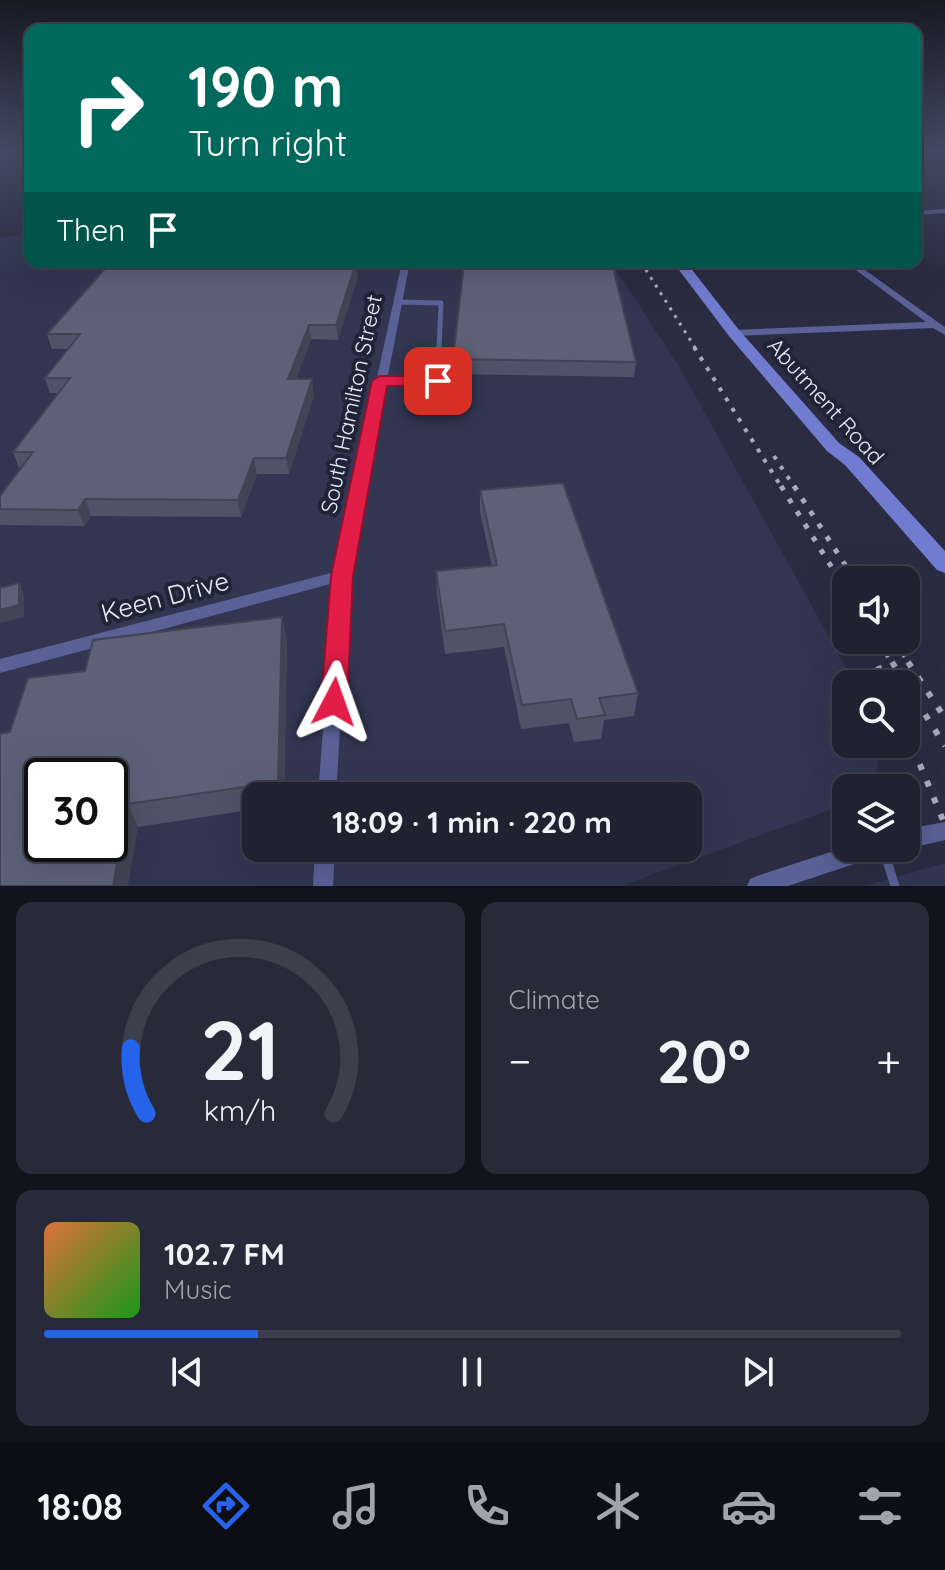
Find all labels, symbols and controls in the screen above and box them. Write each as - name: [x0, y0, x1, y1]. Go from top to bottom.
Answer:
- text: 190 m: [188, 51, 343, 121]
- icon: right: [56, 56, 160, 160]
- text: Turn right: [188, 120, 347, 165]
- icon: arrive: [141, 208, 185, 252]
- text: Then: [56, 211, 125, 249]
- street label: South Hamilton Street: [314, 292, 388, 516]
- street label: Abutment Road: [762, 332, 890, 470]
- pin: [404, 347, 472, 415]
- icon: arrive: [416, 359, 460, 403]
- street label: Keen Drive: [97, 564, 232, 629]
- map controls: [832, 566, 920, 862]
- button: sound: [832, 566, 920, 654]
- position arrow: [292, 660, 376, 744]
- button: search: [832, 670, 920, 758]
- speed limit sign: 30: [24, 758, 128, 862]
- button: layers: [832, 774, 920, 862]
- text: 18:09 · 1 min · 220 m: [332, 803, 612, 841]
- text: Climate: [509, 983, 600, 1016]
- text: 21: [200, 997, 280, 1101]
- text: 20°: [657, 1023, 751, 1098]
- text: −: [509, 1033, 531, 1088]
- text: +: [876, 1033, 901, 1088]
- text: km/h: [204, 1092, 277, 1128]
- text: 102.7 FM: [164, 1235, 285, 1273]
- text: Music: [164, 1273, 232, 1306]
- icon: previous: [165, 1350, 209, 1394]
- icon: pause: [450, 1350, 494, 1394]
- icon: next: [736, 1350, 780, 1394]
- icon: directions: [198, 1478, 254, 1534]
- icon: music: [328, 1478, 384, 1534]
- icon: phone: [459, 1478, 515, 1534]
- icon: climate: [590, 1478, 646, 1534]
- icon: car: [721, 1478, 777, 1534]
- icon: filters: [852, 1478, 908, 1534]
- text: 18:08: [37, 1484, 123, 1529]

